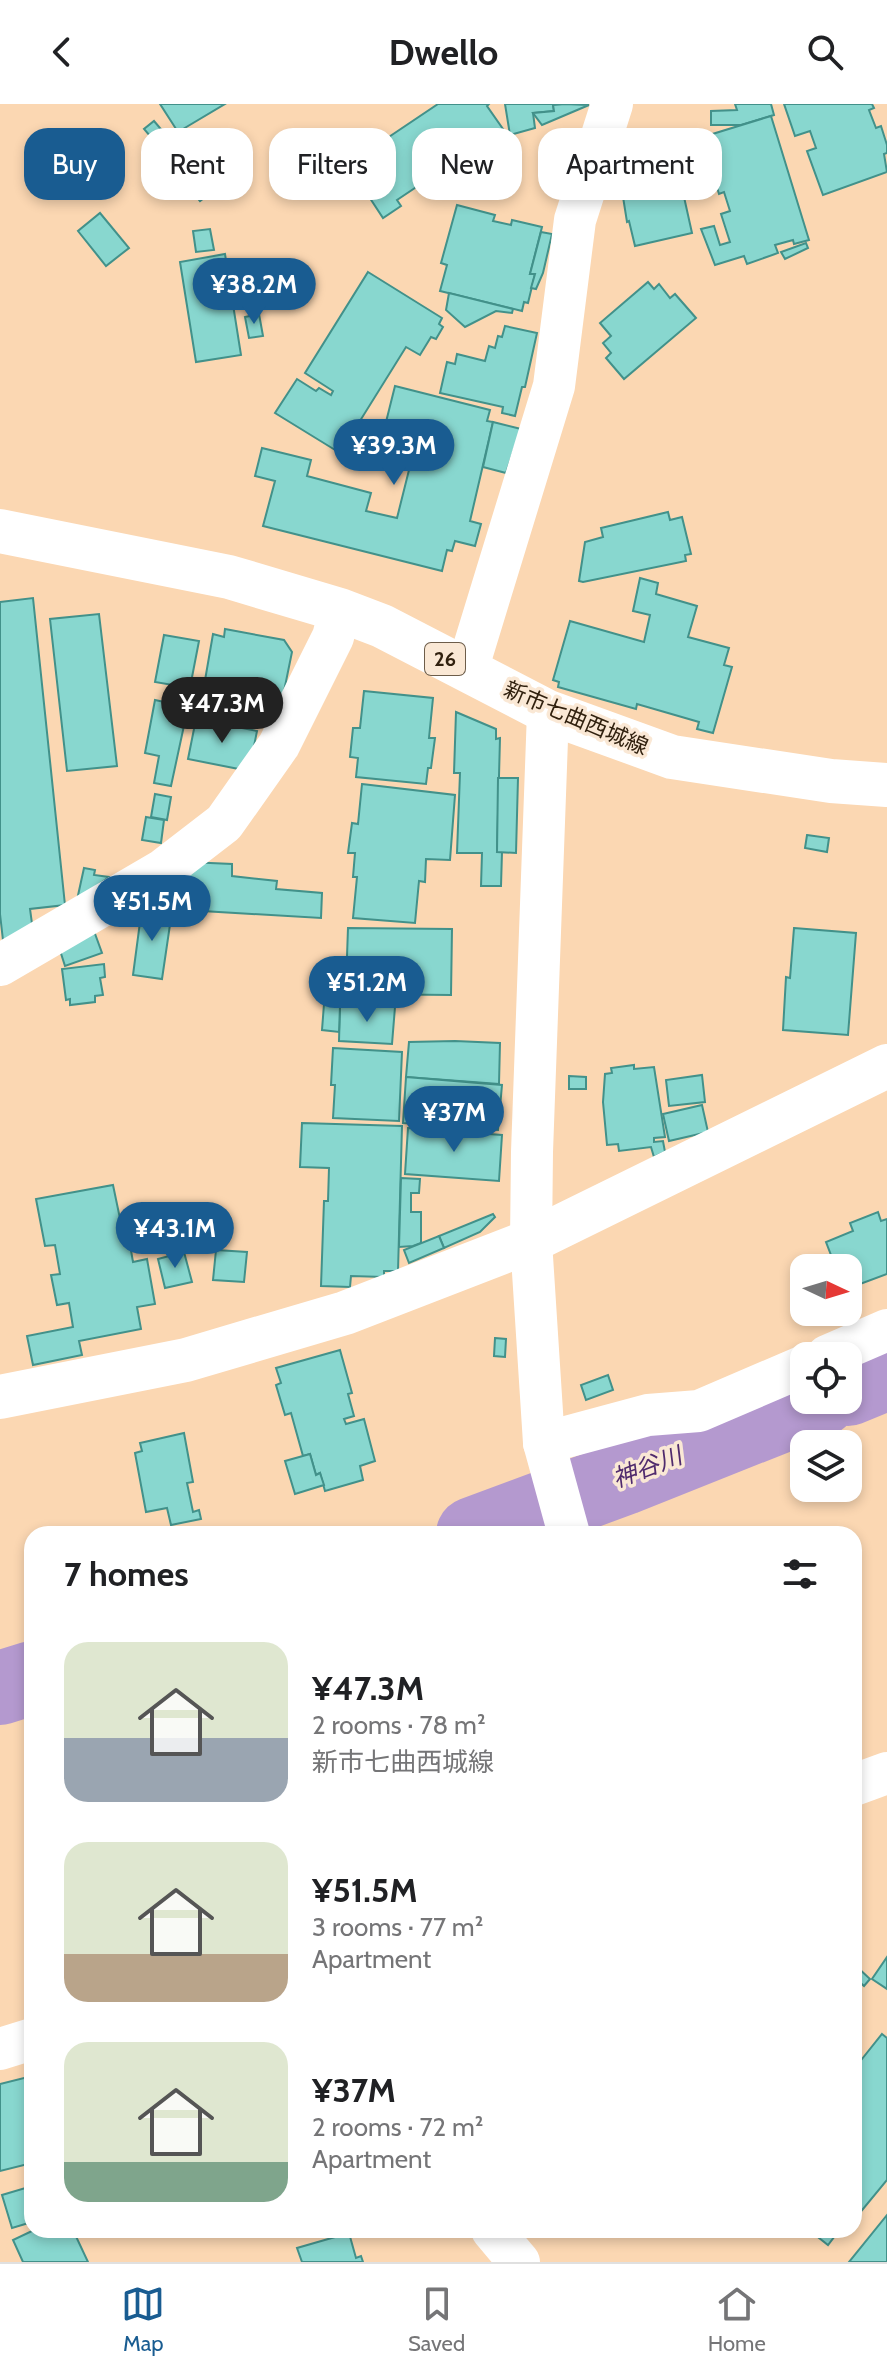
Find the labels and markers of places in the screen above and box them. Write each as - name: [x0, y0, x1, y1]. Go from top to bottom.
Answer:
- pin: ¥38.2M: [189, 258, 319, 326]
- pin: ¥39.3M: [329, 419, 459, 487]
- pin: ¥47.3M: [157, 677, 287, 745]
- pin: ¥51.5M: [87, 875, 217, 943]
- pin: ¥51.2M: [302, 956, 432, 1024]
- pin: ¥37M: [407, 1086, 501, 1154]
- pin: ¥43.1M: [110, 1202, 240, 1270]

